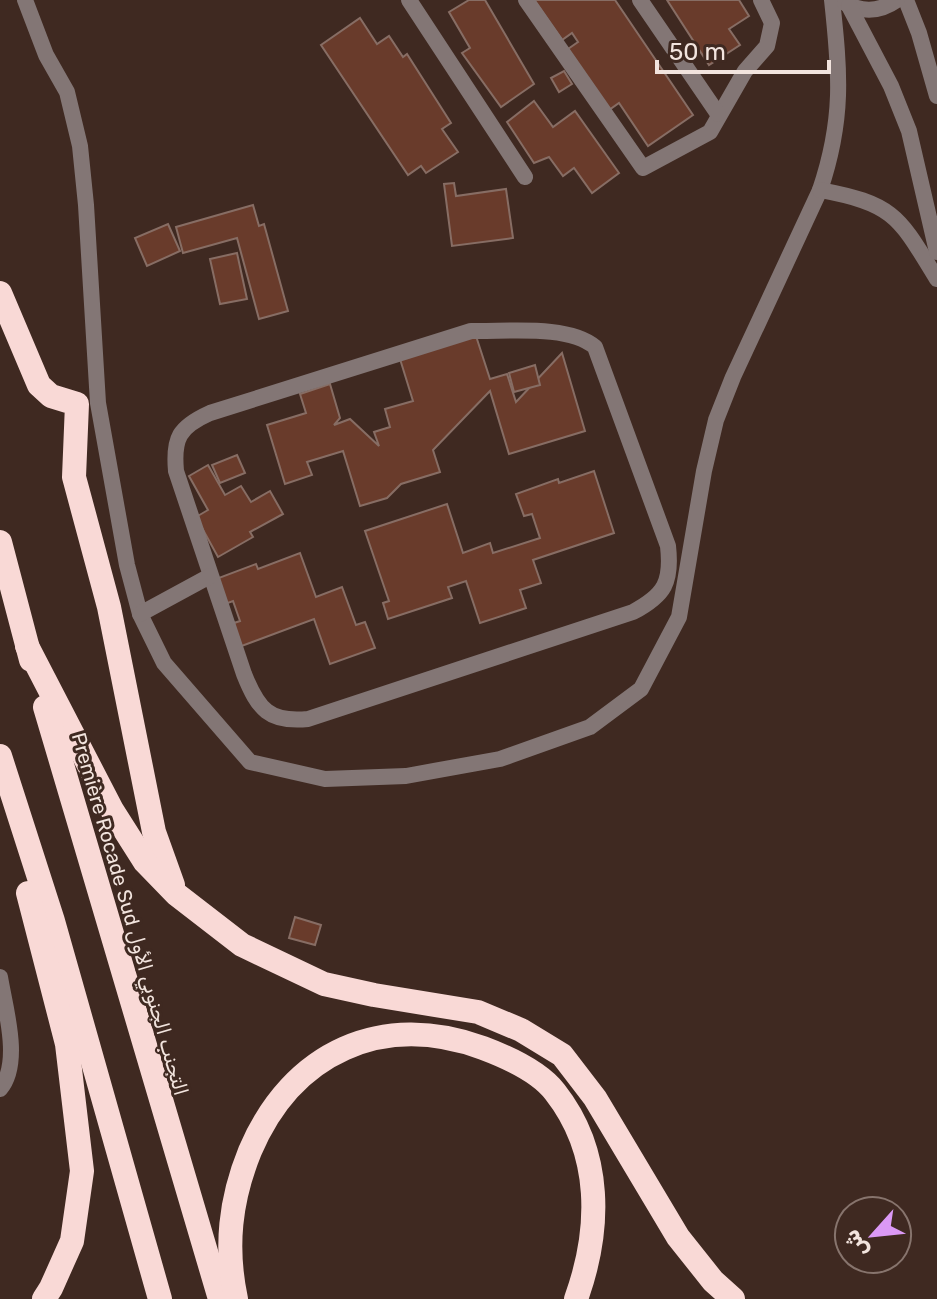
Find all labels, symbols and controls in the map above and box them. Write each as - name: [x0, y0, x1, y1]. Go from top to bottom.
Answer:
- scale bar: [657, 24, 829, 74]
- text: 50 m: [669, 38, 726, 66]
- street label: Première Rocade Sud التجنب الجنوبي الأول: [64, 730, 193, 1099]
- north arrow: [833, 1195, 913, 1275]
- text: ش: [837, 1225, 874, 1262]

